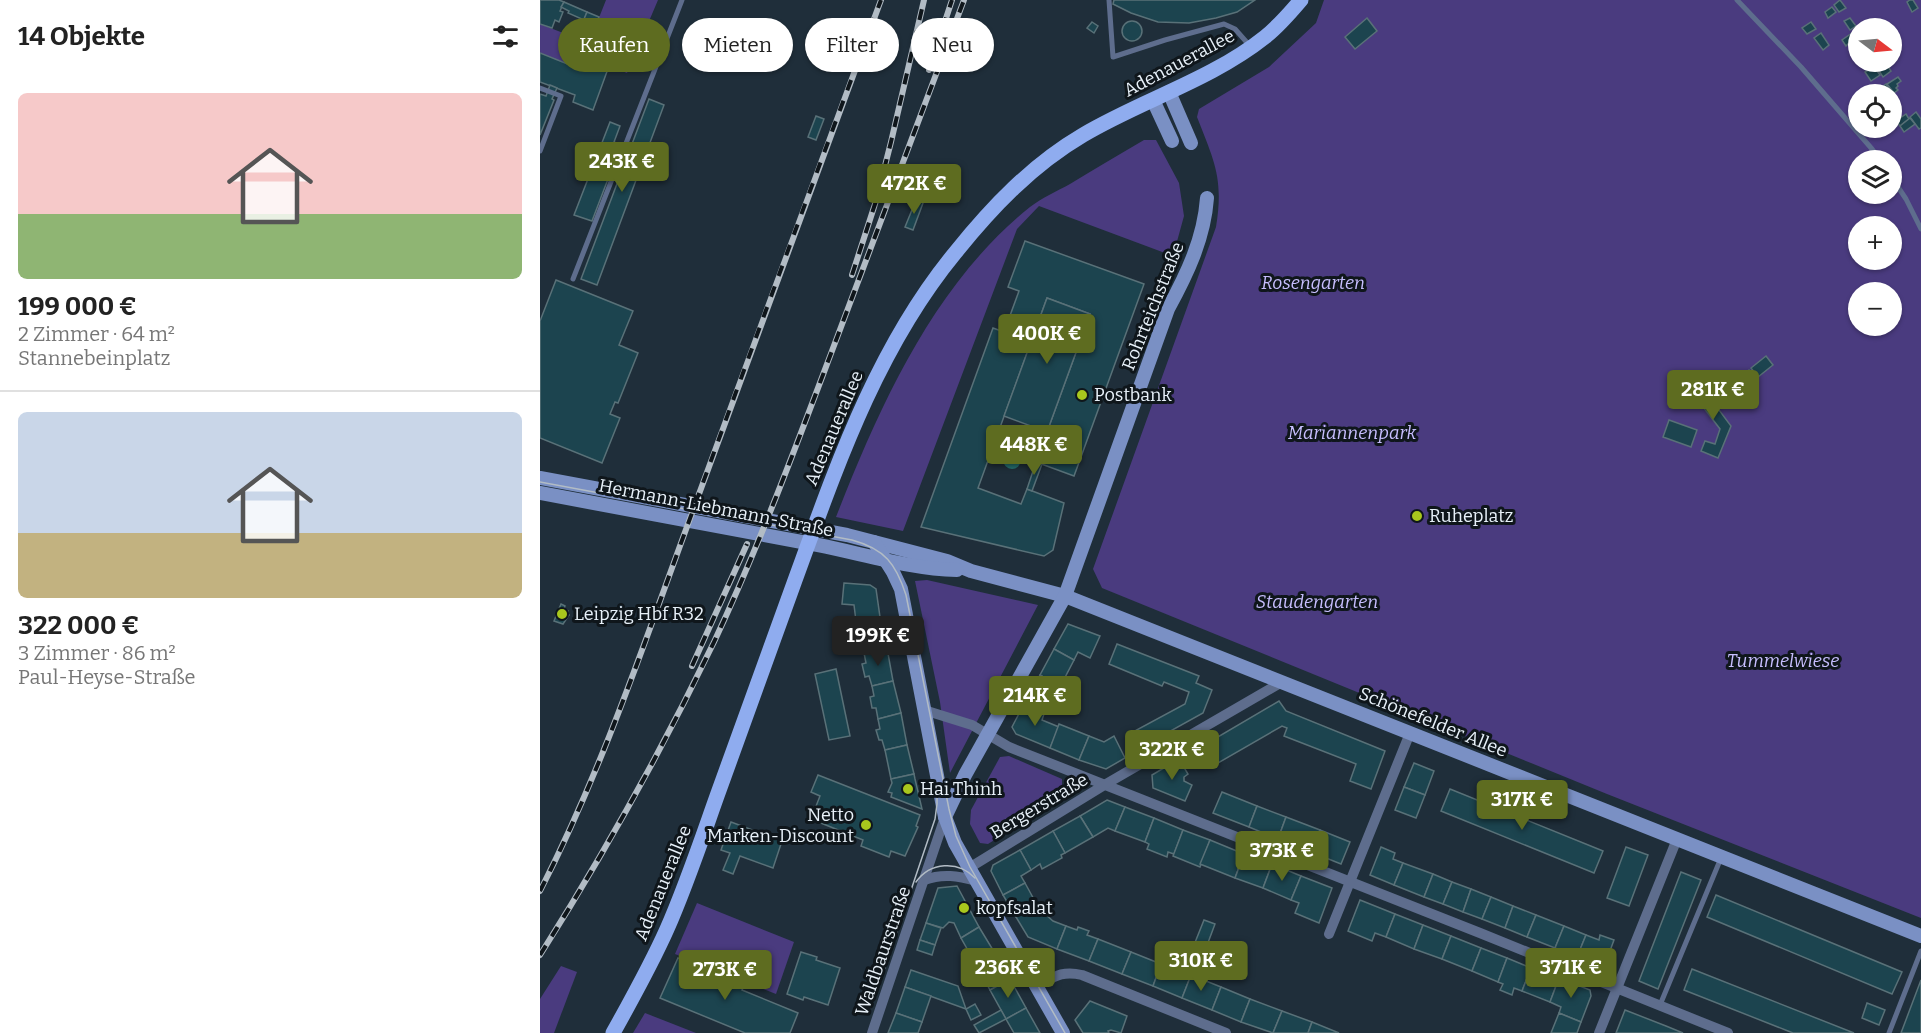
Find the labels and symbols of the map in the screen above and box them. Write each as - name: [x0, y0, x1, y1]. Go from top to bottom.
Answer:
- north arrow: [1848, 18, 1902, 72]
- street label: Adenauerallee: [1120, 25, 1238, 101]
- pin: 243K €: [573, 142, 671, 193]
- pin: 472K €: [865, 164, 963, 215]
- street label: Rohrteichstraße: [1117, 239, 1189, 373]
- park label: Rosengarten: [1261, 272, 1365, 294]
- pin: 400K €: [998, 314, 1096, 365]
- street label: Adenauerallee: [800, 367, 868, 489]
- pin: 281K €: [1664, 370, 1762, 421]
- place label: Postbank: [1094, 384, 1172, 406]
- marker: Postbank: [1075, 388, 1089, 402]
- park label: Mariannenpark: [1288, 422, 1417, 444]
- pin: 448K €: [985, 425, 1083, 476]
- street label: Hermann-Liebmann-Straße: [597, 474, 835, 542]
- place label: Ruheplatz: [1429, 505, 1513, 527]
- marker: Ruheplatz: [1410, 509, 1424, 523]
- park label: Staudengarten: [1256, 591, 1378, 613]
- place label: Leipzig Hbf R32: [574, 603, 704, 625]
- marker: Leipzig Hbf R32: [555, 607, 569, 621]
- pin: 199K €: [829, 616, 927, 667]
- park label: Tummelwiese: [1727, 650, 1839, 672]
- pin: 214K €: [986, 676, 1084, 727]
- street label: Schönefelder Allee: [1356, 682, 1510, 762]
- pin: 322K €: [1123, 730, 1221, 781]
- street label: Bergerstraße: [986, 768, 1092, 844]
- place label: Hai Thinh: [920, 778, 1002, 800]
- pin: 317K €: [1473, 780, 1571, 831]
- marker: Hai Thinh: [901, 782, 915, 796]
- place label: Netto Marken-Discount: [707, 804, 854, 847]
- marker: Netto Marken-Discount: [859, 818, 873, 832]
- street label: Adenauerallee: [630, 822, 696, 944]
- pin: 373K €: [1233, 831, 1331, 882]
- street label: Waldbaurstraße: [851, 883, 915, 1019]
- place label: kopfsalat: [976, 897, 1053, 919]
- marker: kopfsalat: [957, 901, 971, 915]
- pin: 310K €: [1152, 941, 1250, 992]
- pin: 236K €: [959, 948, 1057, 999]
- pin: 371K €: [1522, 948, 1620, 999]
- pin: 273K €: [676, 950, 774, 1001]

